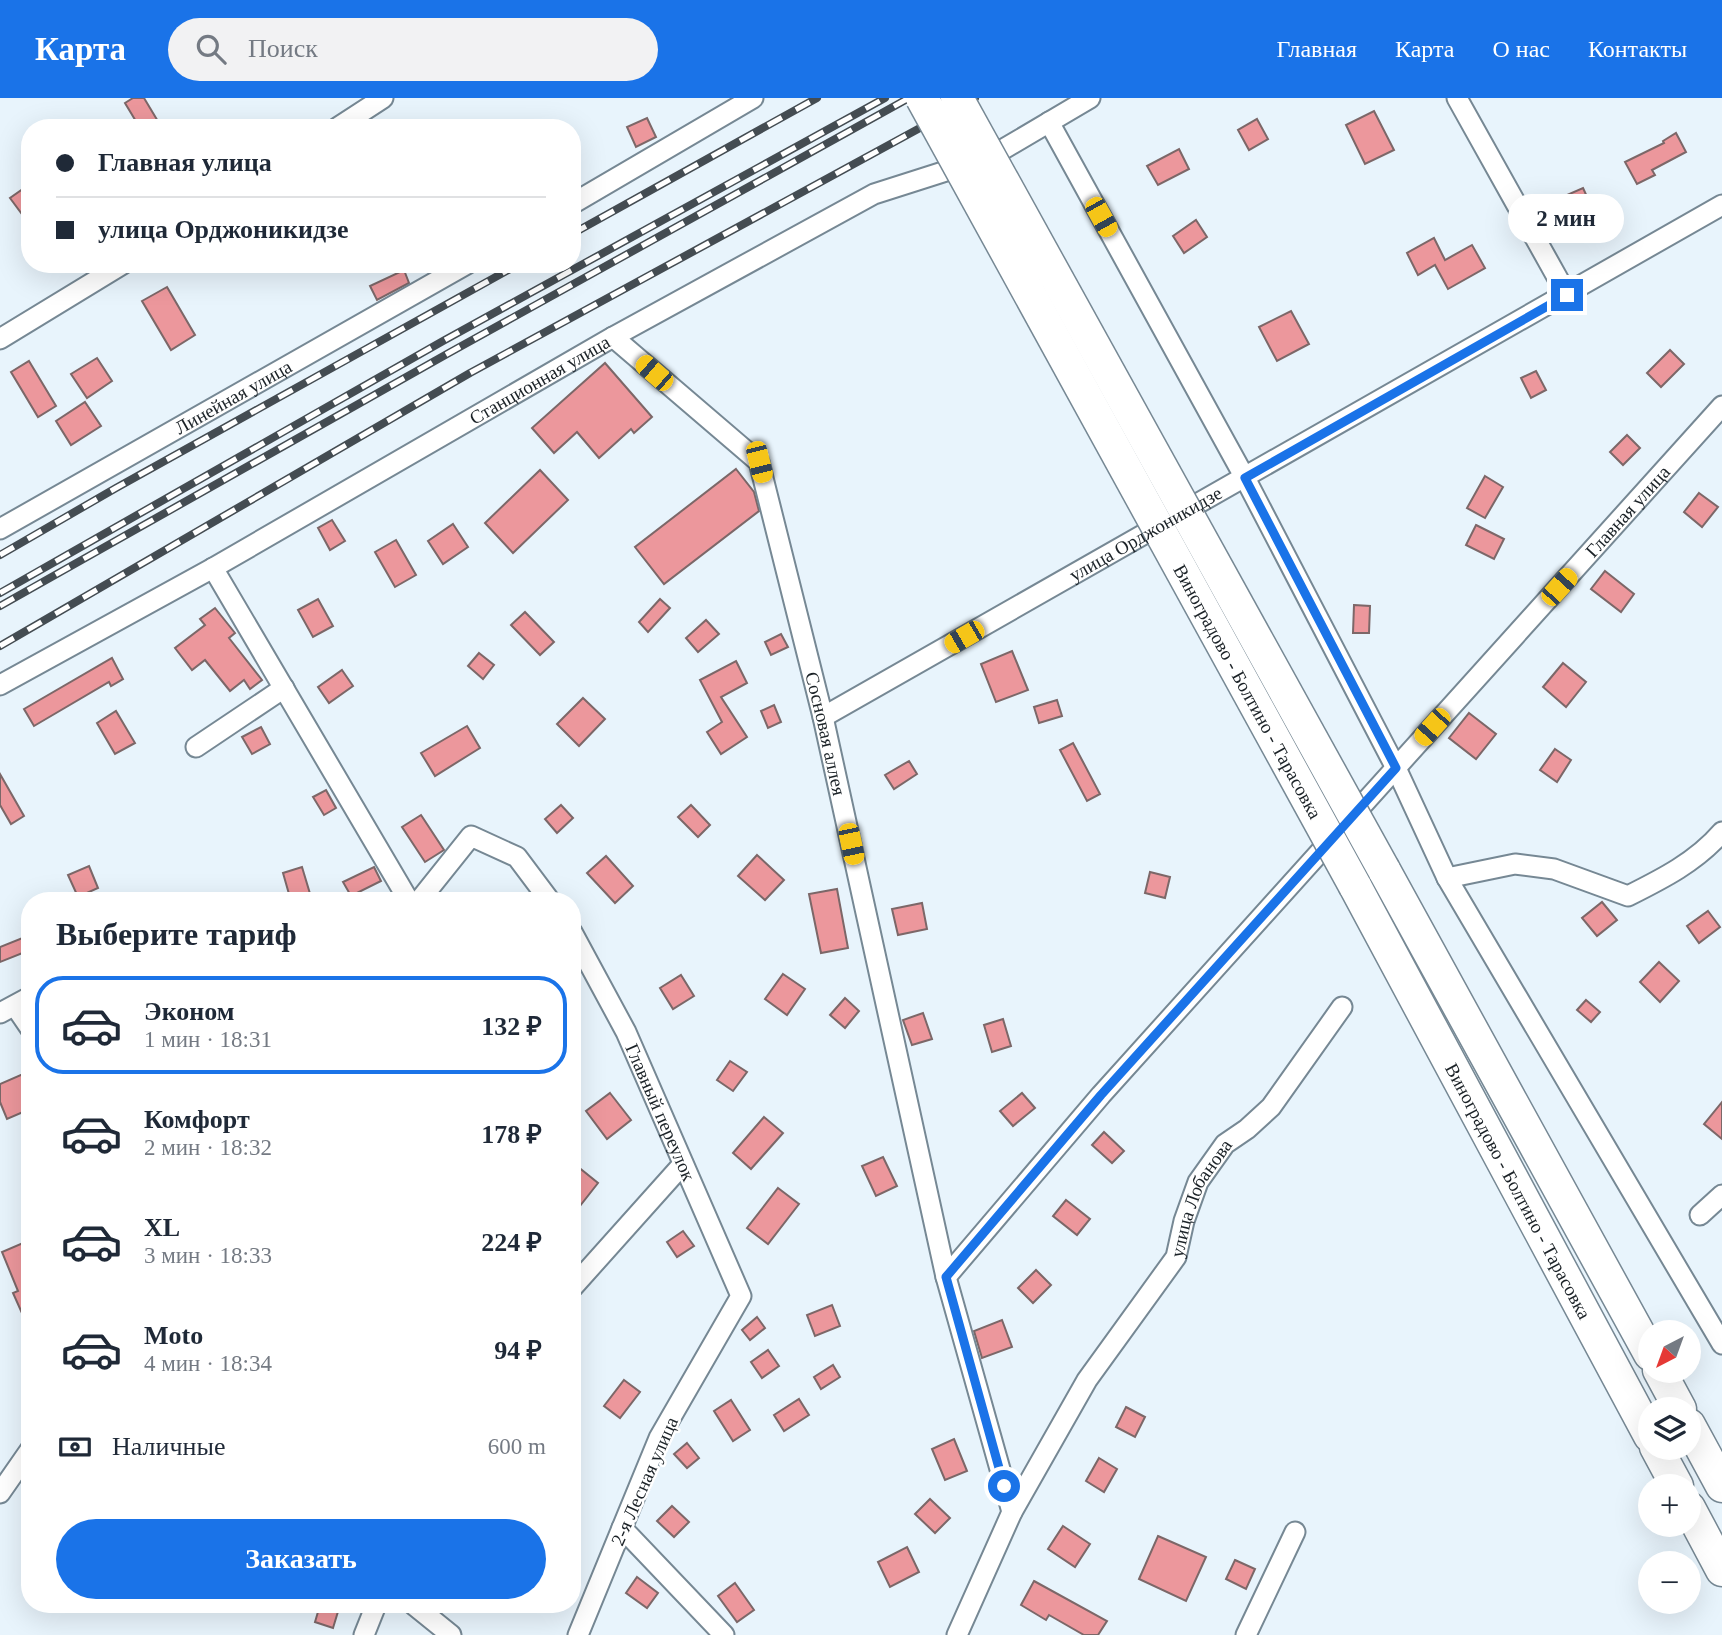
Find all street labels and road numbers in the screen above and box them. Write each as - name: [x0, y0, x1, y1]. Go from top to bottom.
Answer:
- street label: Станционная улица: [466, 331, 614, 429]
- street label: Линейная улица: [171, 355, 296, 439]
- street label: Главная улица: [1581, 461, 1675, 561]
- street label: улица Орджоникидзе: [1066, 482, 1226, 586]
- street label: Виноградово - Болтино - Тарасовка: [1169, 561, 1326, 823]
- street label: Сосновая аллея: [801, 670, 850, 798]
- street label: Главный переулок: [621, 1041, 700, 1185]
- street label: Виноградово - Болтино - Тарасовка: [1441, 1060, 1595, 1323]
- street label: улица Лобанова: [1166, 1135, 1236, 1259]
- street label: 2-я Лесная улица: [607, 1413, 682, 1549]

